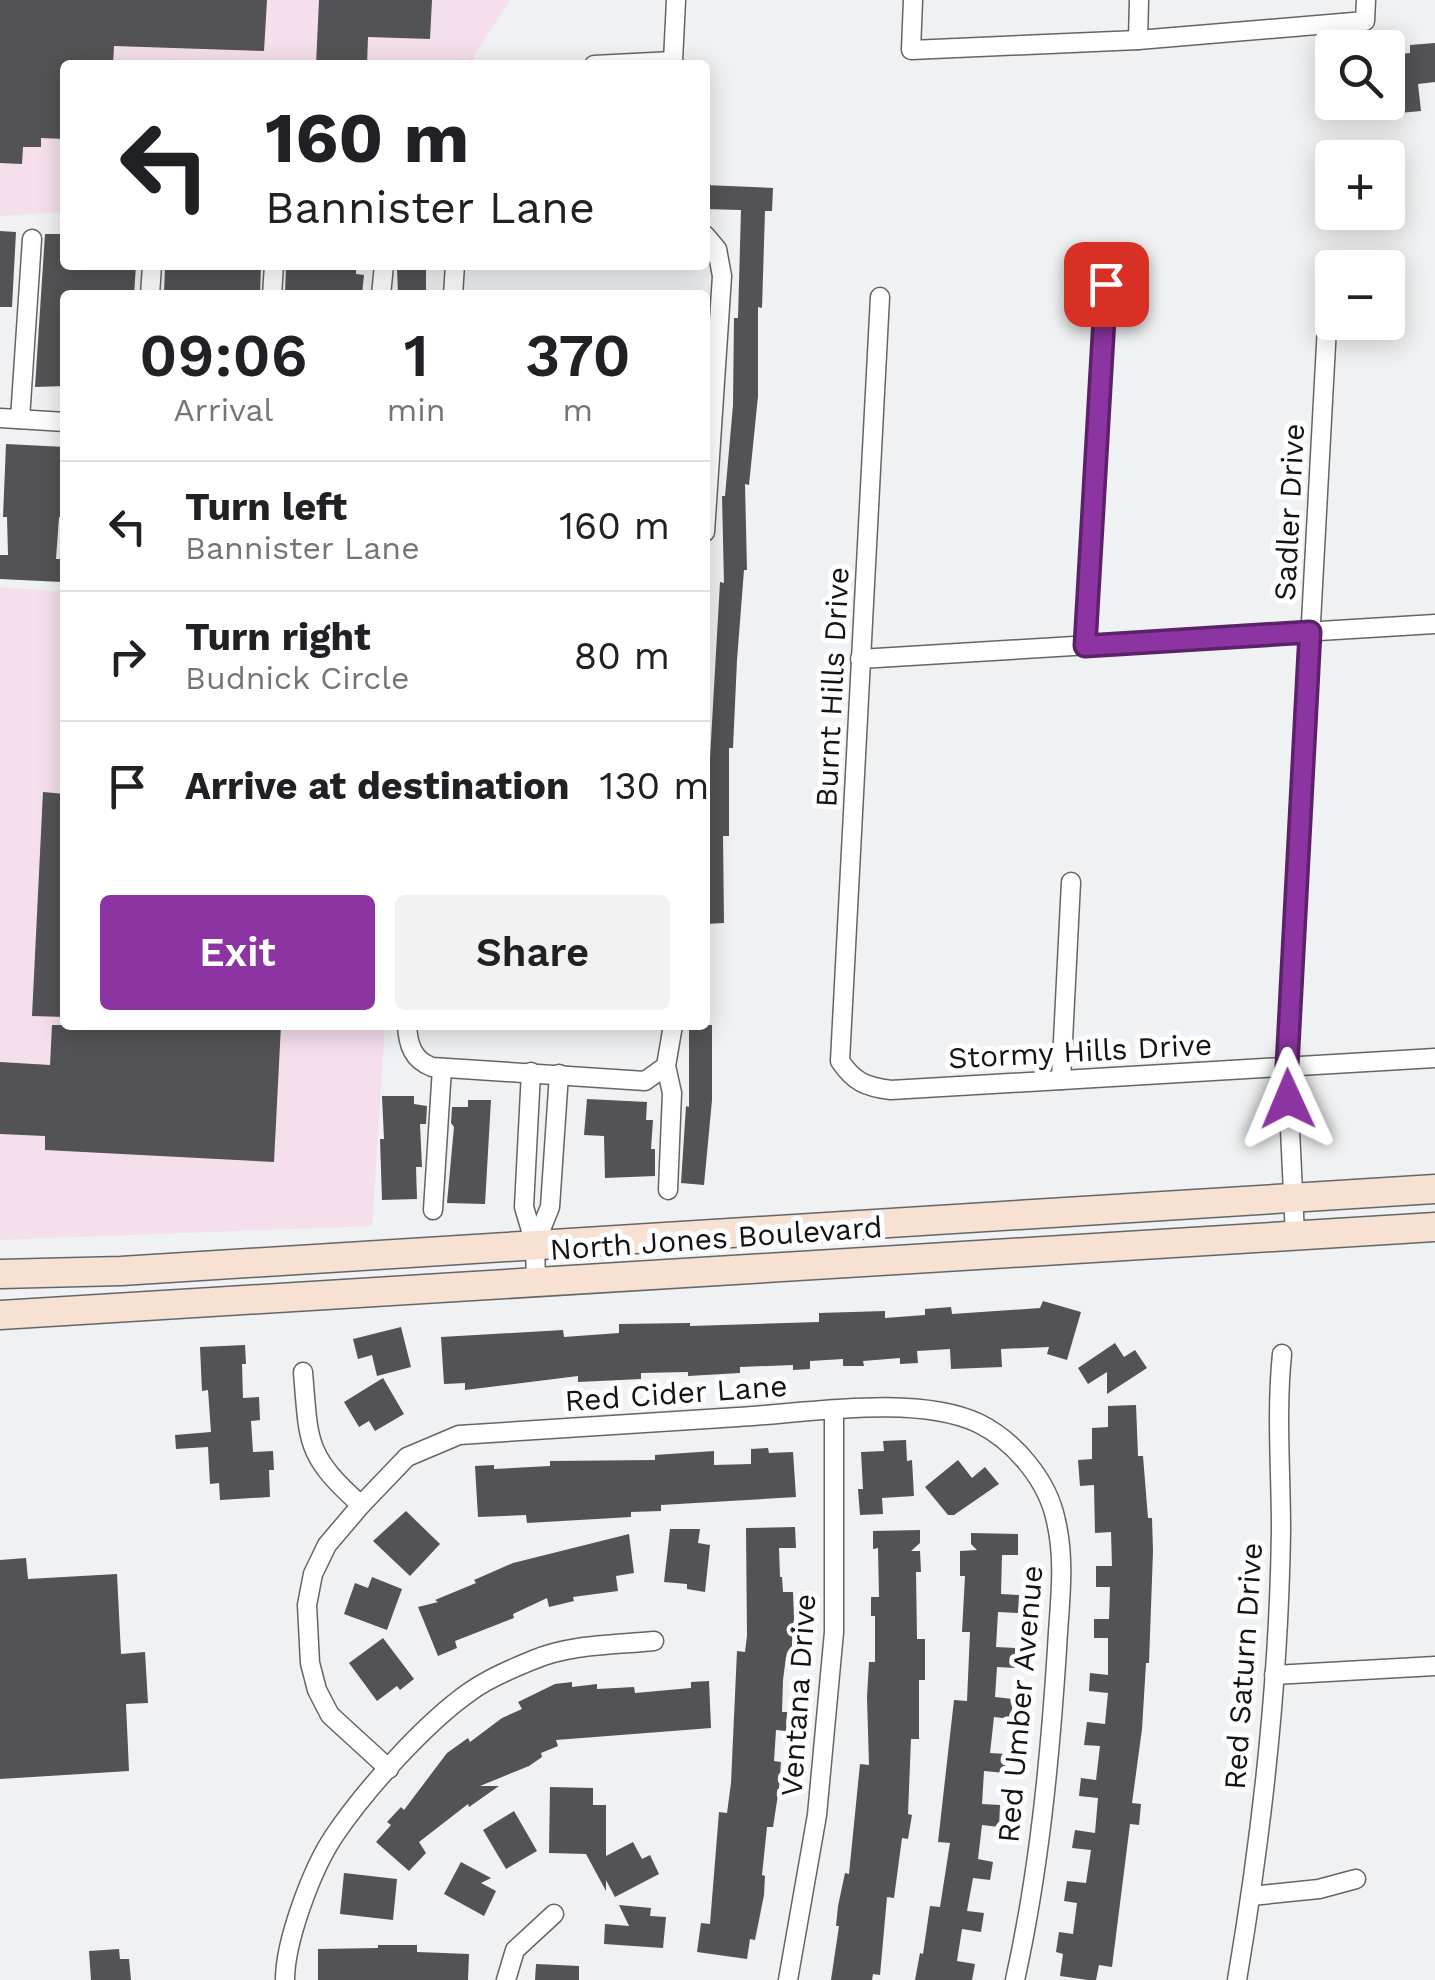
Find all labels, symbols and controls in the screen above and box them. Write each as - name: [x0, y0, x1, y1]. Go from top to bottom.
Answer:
- map controls: [1315, 30, 1405, 340]
- button: search: [1315, 30, 1405, 120]
- text: 160 m: [265, 97, 469, 179]
- icon: left: [100, 100, 230, 230]
- button: +: [1315, 140, 1405, 230]
- text: Bannister Lane: [265, 181, 595, 234]
- pin: [1064, 242, 1149, 327]
- button: −: [1315, 250, 1405, 340]
- icon: arrive: [1079, 257, 1134, 312]
- text: 09:06: [139, 320, 307, 391]
- text: 1: [404, 320, 429, 391]
- text: 370: [525, 320, 631, 391]
- text: Arrival: [173, 391, 273, 429]
- text: min: [387, 391, 446, 429]
- text: m: [563, 391, 593, 429]
- street label: Sadler Drive: [1267, 422, 1311, 602]
- text: Turn left: [185, 485, 347, 529]
- icon: left: [100, 499, 155, 554]
- text: 160 m: [559, 504, 670, 548]
- text: Bannister Lane: [185, 529, 420, 567]
- street label: Burnt Hills Drive: [808, 566, 856, 808]
- text: Turn right: [185, 615, 371, 659]
- icon: right: [100, 629, 155, 684]
- text: 80 m: [574, 634, 670, 678]
- text: Budnick Circle: [185, 659, 409, 697]
- icon: arrive: [100, 759, 155, 814]
- text: Arrive at destination: [185, 764, 570, 808]
- text: 130 m: [600, 764, 709, 808]
- button: Exit: [100, 895, 375, 1010]
- button: Share: [395, 895, 670, 1010]
- street label: Stormy Hills Drive: [947, 1027, 1213, 1075]
- position arrow: [1236, 1047, 1340, 1151]
- street label: North Jones Boulevard: [548, 1209, 884, 1267]
- street label: Red Cider Lane: [564, 1368, 788, 1418]
- street label: Red Saturn Drive: [1217, 1541, 1269, 1791]
- street label: Red Umber Avenue: [990, 1564, 1050, 1844]
- street label: Ventana Drive: [773, 1593, 823, 1797]

